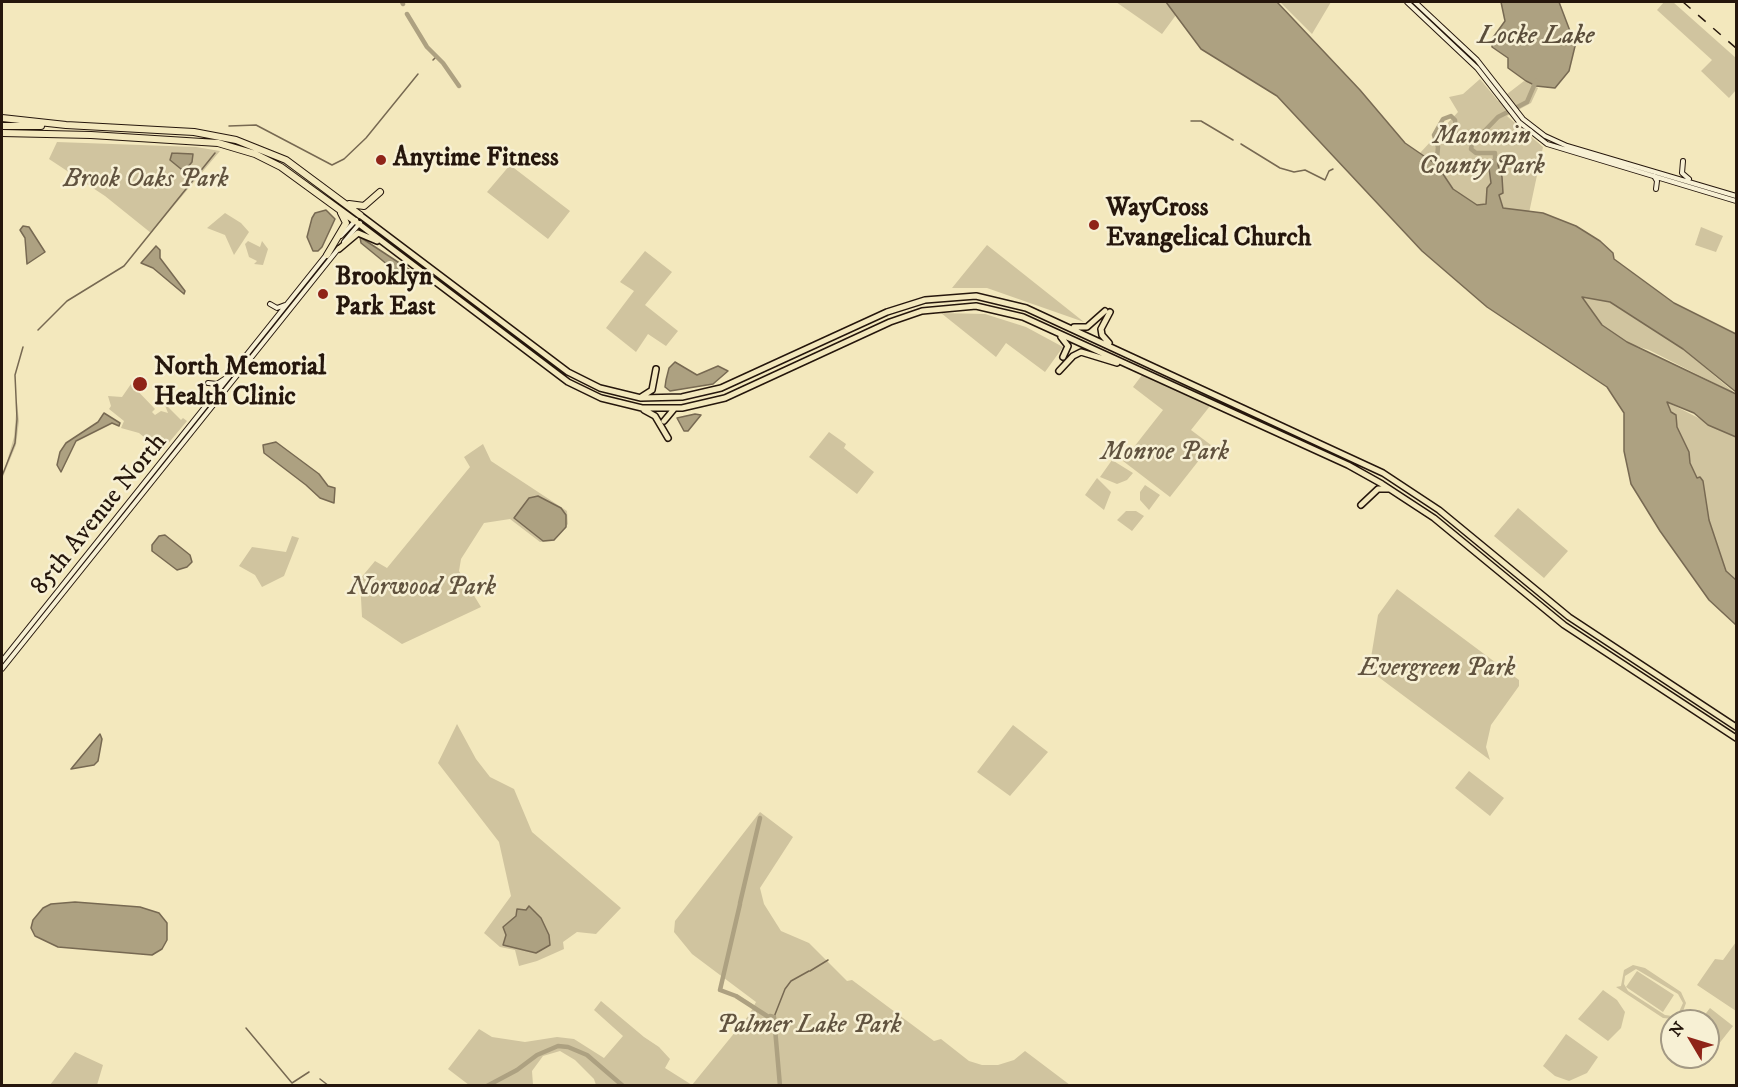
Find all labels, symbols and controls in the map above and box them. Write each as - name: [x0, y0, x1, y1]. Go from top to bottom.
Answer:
- water label: Locke Lake: [1477, 21, 1595, 53]
- park label: Manomin County Park: [1419, 122, 1545, 184]
- place label: Anytime Fitness: [393, 144, 559, 176]
- marker: Anytime Fitness: [374, 153, 388, 167]
- park label: Brook Oaks Park: [63, 165, 229, 197]
- place label: WayCross Evangelical Church: [1106, 194, 1311, 255]
- marker: WayCross Evangelical Church: [1087, 218, 1101, 232]
- place label: Brooklyn Park East: [335, 263, 436, 324]
- marker: Brooklyn Park East: [316, 287, 330, 301]
- place label: North Memorial Health Clinic: [154, 353, 326, 414]
- marker: North Memorial Health Clinic: [131, 375, 149, 393]
- street label: 85th Avenue North: [25, 428, 175, 602]
- park label: Monroe Park: [1101, 438, 1229, 470]
- park label: Norwood Park: [348, 573, 496, 605]
- park label: Evergreen Park: [1359, 654, 1515, 686]
- north arrow: [1660, 1009, 1720, 1069]
- park label: Palmer Lake Park: [716, 1011, 902, 1043]
- text: N: [1665, 1018, 1689, 1040]

